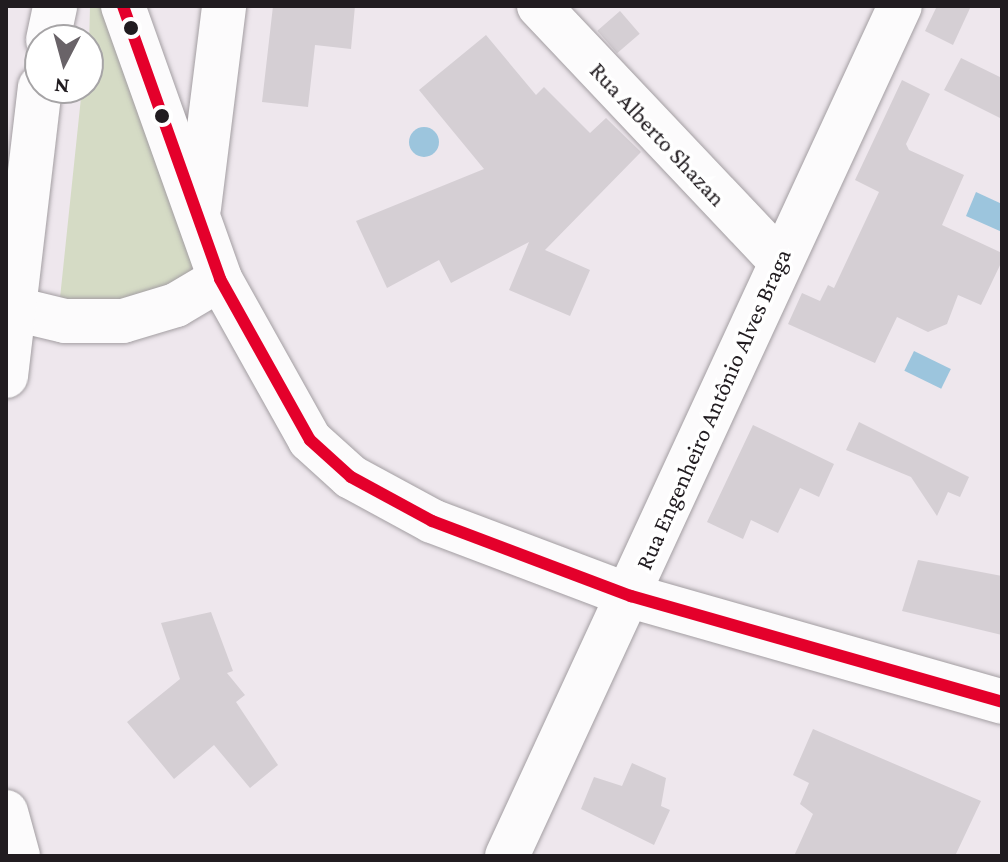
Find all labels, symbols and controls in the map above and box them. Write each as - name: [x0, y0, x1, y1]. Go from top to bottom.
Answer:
- unlabelled marker: [123, 20, 139, 36]
- north arrow: [24, 24, 104, 104]
- street label: Rua Alberto Shazan: [584, 56, 732, 212]
- text: N: [53, 73, 70, 100]
- unlabelled marker: [154, 108, 170, 124]
- street label: Rua Engenheiro Antônio Alves Braga: [629, 244, 797, 574]

